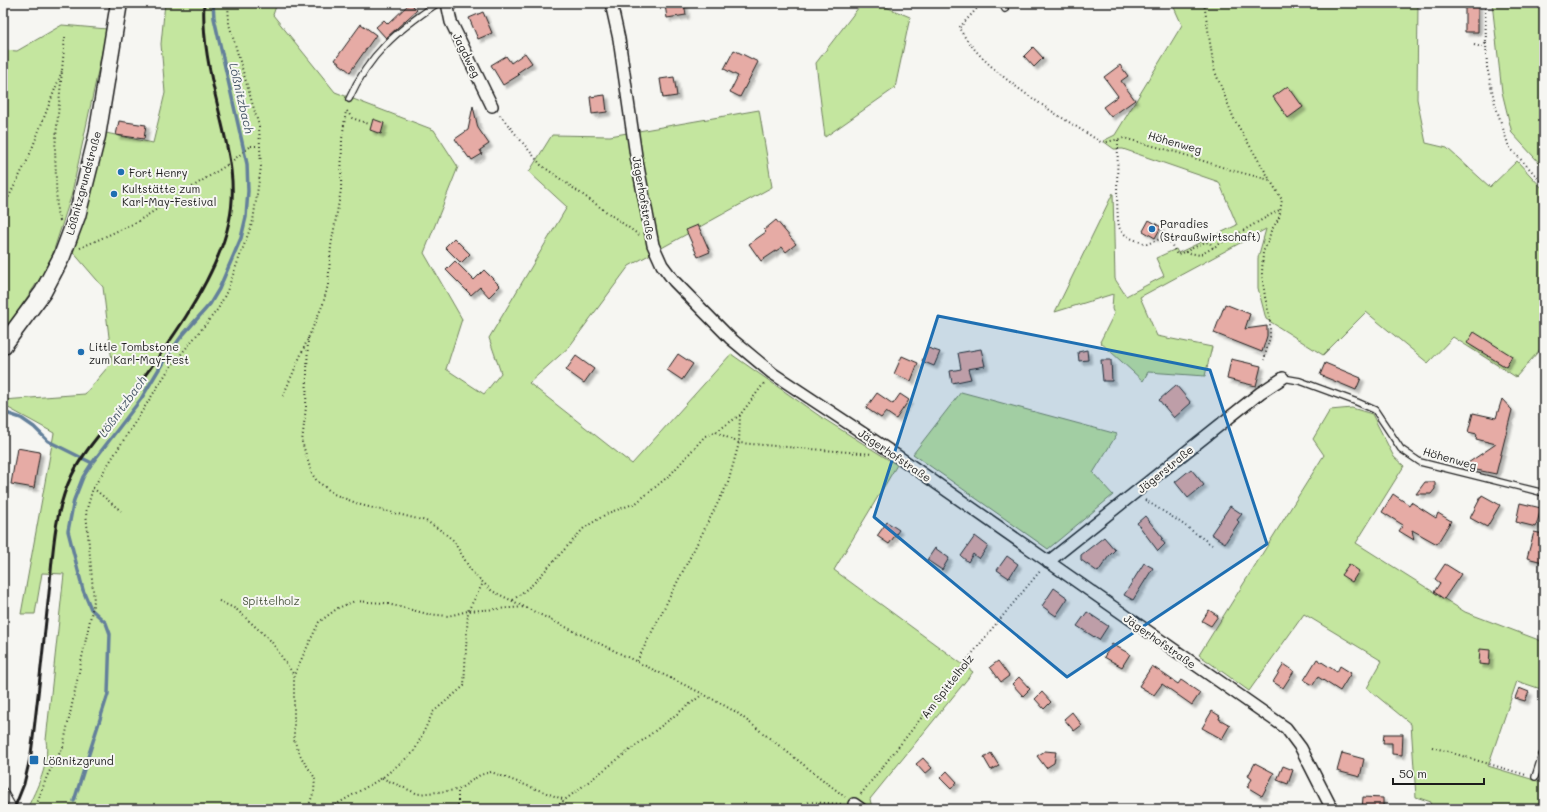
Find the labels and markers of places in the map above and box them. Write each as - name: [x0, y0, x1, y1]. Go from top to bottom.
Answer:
- place label: Fort Henry: [129, 165, 188, 180]
- marker: Fort Henry: [116, 167, 126, 177]
- place label: Kultstätte zum Karl-May-Festival: [122, 181, 216, 209]
- marker: Kultstätte zum Karl-May-Festival: [109, 189, 119, 199]
- place label: Paradies (Straußwirtschaft): [1160, 216, 1260, 244]
- marker: Paradies (Straußwirtschaft): [1147, 224, 1157, 234]
- place label: Little Tombstone zum Karl-May-Fest: [89, 339, 189, 367]
- marker: Little Tombstone zum Karl-May-Fest: [76, 347, 86, 357]
- place label: Lößnitzgrund: [43, 753, 114, 768]
- marker: Lößnitzgrund: [28, 754, 40, 766]

